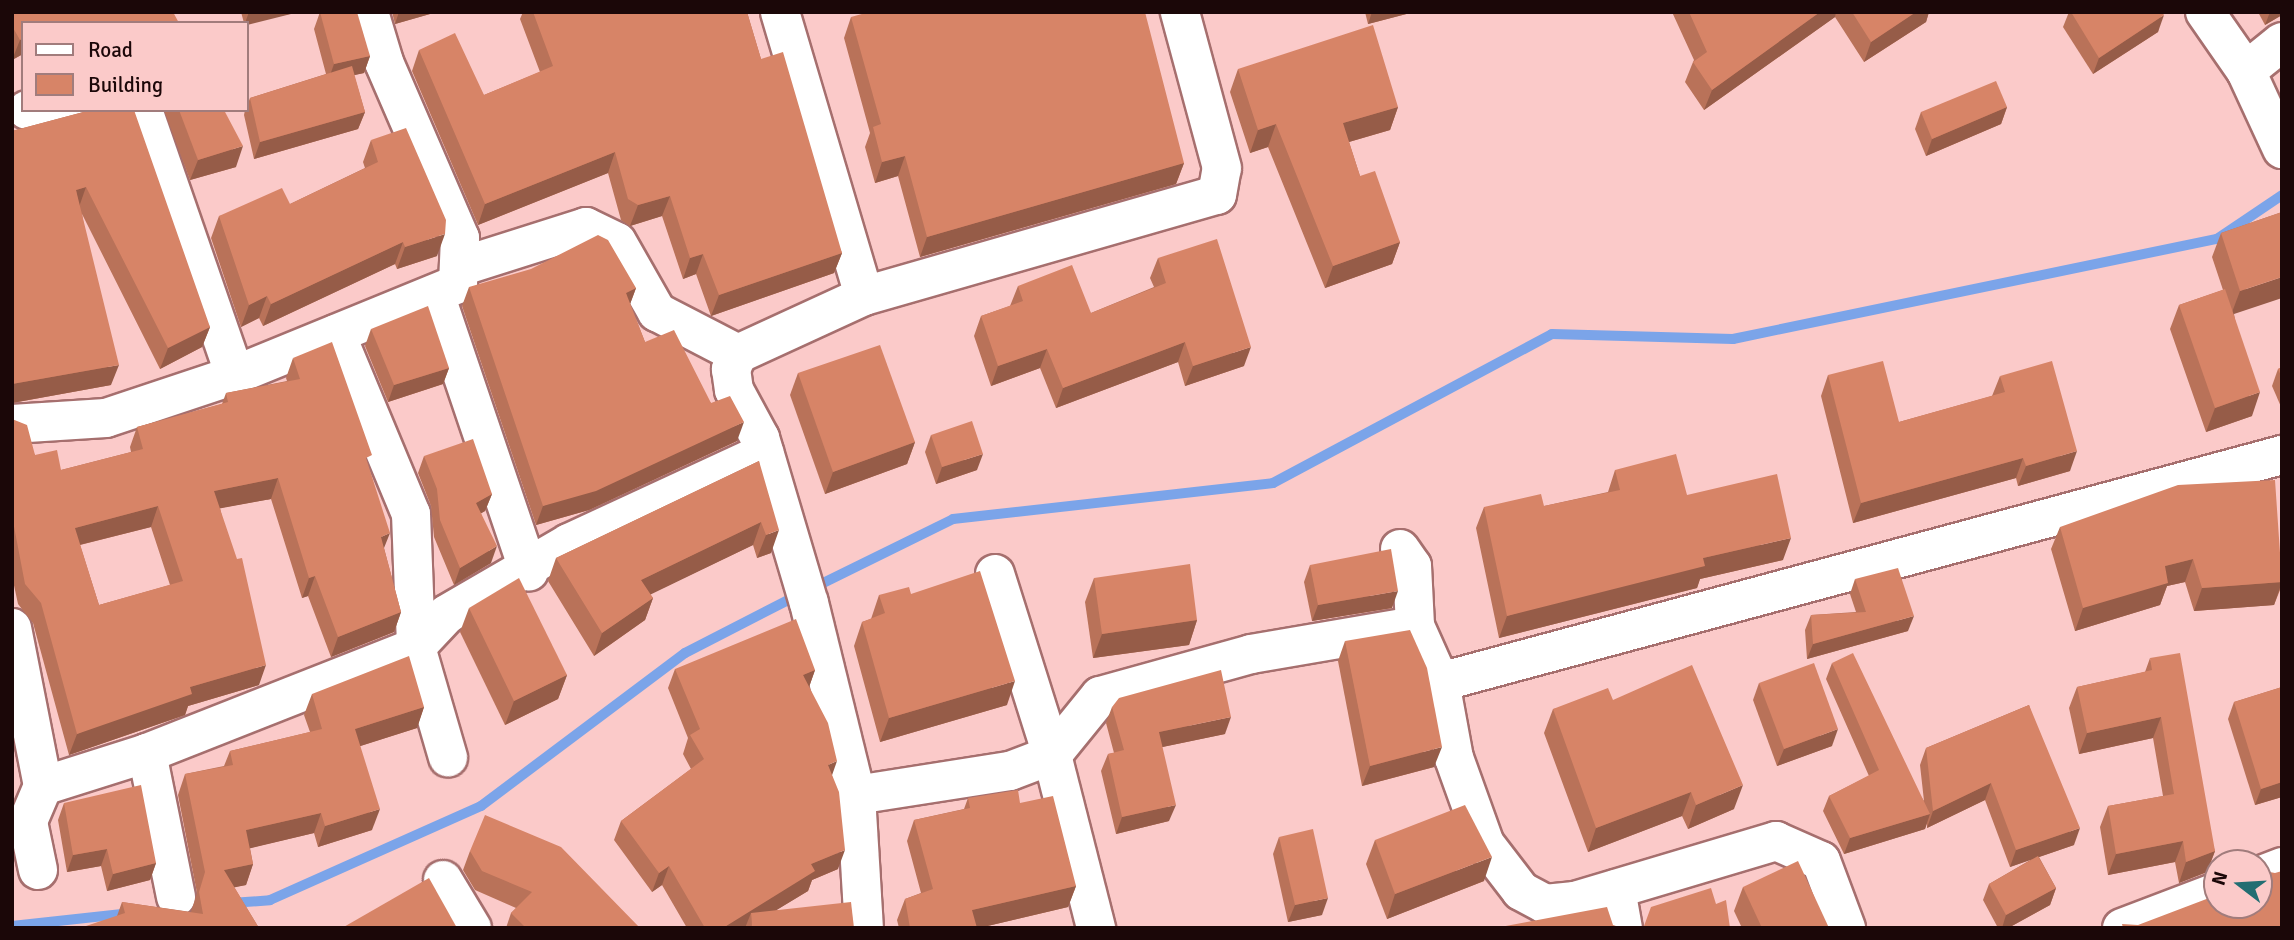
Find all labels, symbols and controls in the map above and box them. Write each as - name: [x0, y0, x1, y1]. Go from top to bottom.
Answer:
- legend: [21, 21, 248, 112]
- text: Road: [88, 37, 133, 63]
- text: Building: [88, 72, 163, 98]
- north arrow: [2203, 849, 2273, 919]
- text: N: [2206, 869, 2233, 888]

